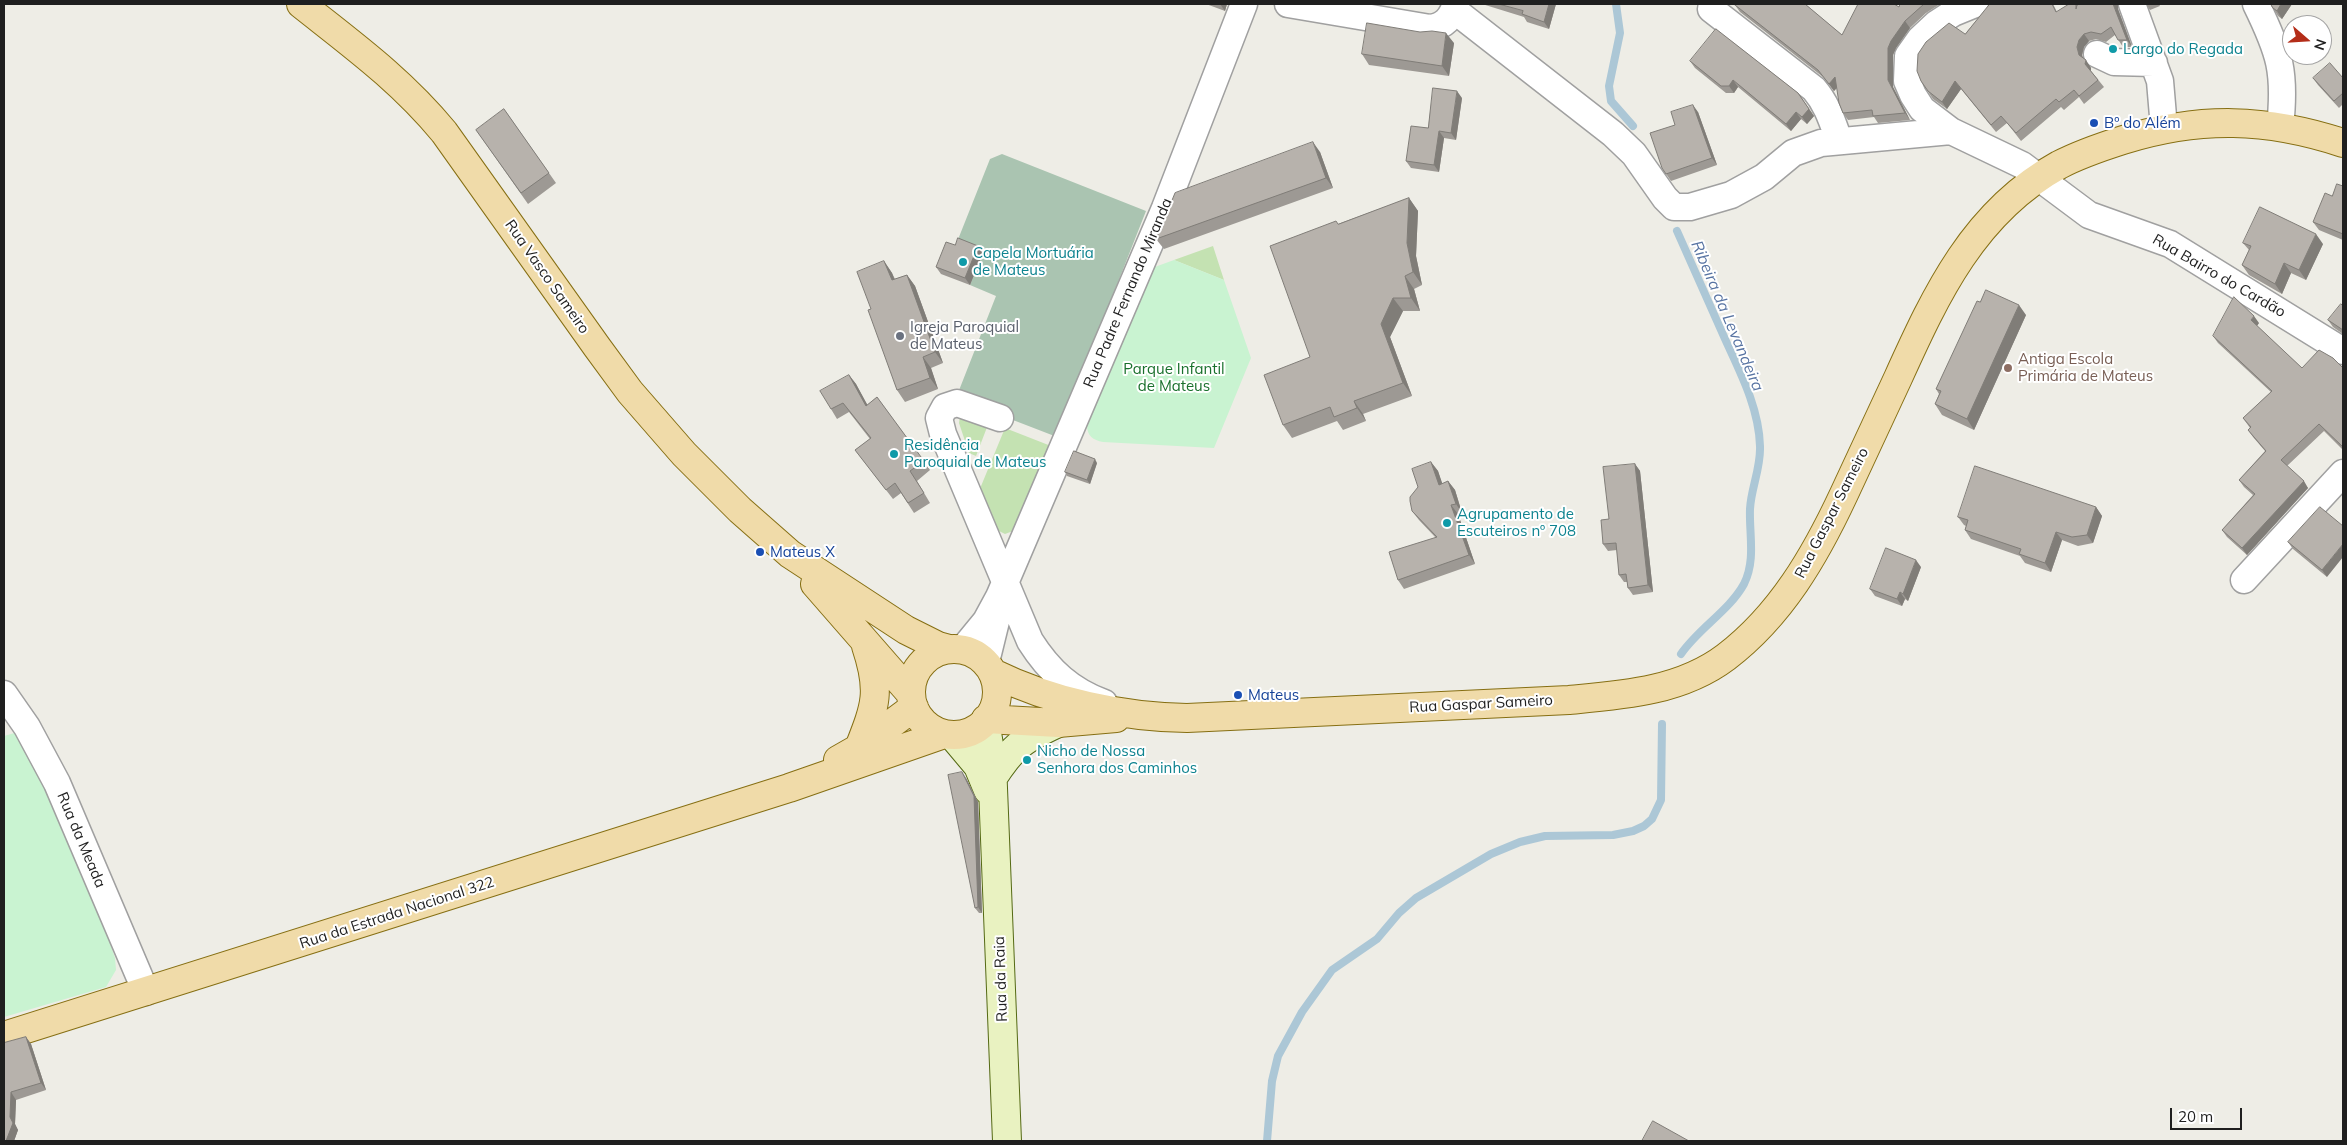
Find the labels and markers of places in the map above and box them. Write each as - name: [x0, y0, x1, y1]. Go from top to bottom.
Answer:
- place label: Largo do Regada: [2123, 40, 2243, 58]
- marker: Largo do Regada: [2107, 43, 2119, 55]
- place label: Bº do Além: [2104, 114, 2181, 132]
- marker: Bº do Além: [2088, 117, 2100, 129]
- place label: Capela Mortuária de Mateus: [973, 244, 1094, 279]
- marker: Capela Mortuária de Mateus: [957, 256, 969, 268]
- place label: Igreja Paroquial de Mateus: [910, 318, 1019, 353]
- marker: Igreja Paroquial de Mateus: [894, 330, 906, 342]
- place label: Antiga Escola Primária de Mateus: [2018, 350, 2153, 385]
- marker: Antiga Escola Primária de Mateus: [2002, 362, 2014, 374]
- place label: Residência Paroquial de Mateus: [904, 436, 1046, 471]
- marker: Residência Paroquial de Mateus: [888, 448, 900, 460]
- place label: Agrupamento de Escuteiros nº 708: [1457, 505, 1576, 540]
- marker: Agrupamento de Escuteiros nº 708: [1441, 517, 1453, 529]
- place label: Mateus X: [770, 543, 835, 561]
- marker: Mateus X: [754, 546, 766, 558]
- place label: Mateus: [1248, 686, 1299, 704]
- marker: Mateus: [1232, 689, 1244, 701]
- place label: Nicho de Nossa Senhora dos Caminhos: [1037, 742, 1197, 777]
- marker: Nicho de Nossa Senhora dos Caminhos: [1021, 754, 1033, 766]

